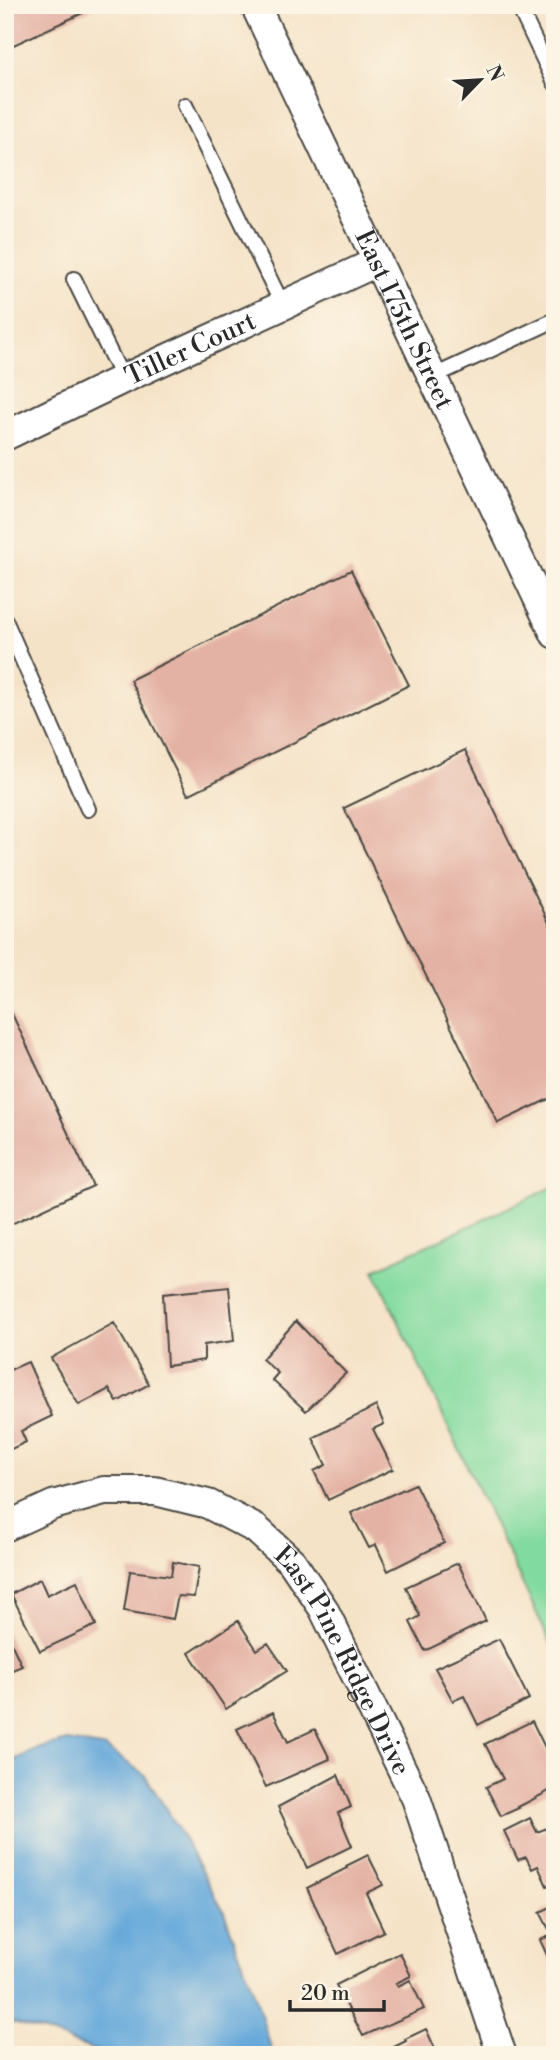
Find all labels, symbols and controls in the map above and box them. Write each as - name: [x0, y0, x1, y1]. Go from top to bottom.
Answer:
- north arrow: [444, 46, 514, 116]
- text: N: [480, 61, 509, 85]
- street label: East 175th Street: [347, 225, 460, 415]
- street label: Tiller Court: [120, 305, 261, 393]
- street label: East Pine Ridge Drive: [267, 1539, 417, 1781]
- scale bar: [290, 1969, 385, 2013]
- text: 20 m: [301, 1981, 350, 2007]

